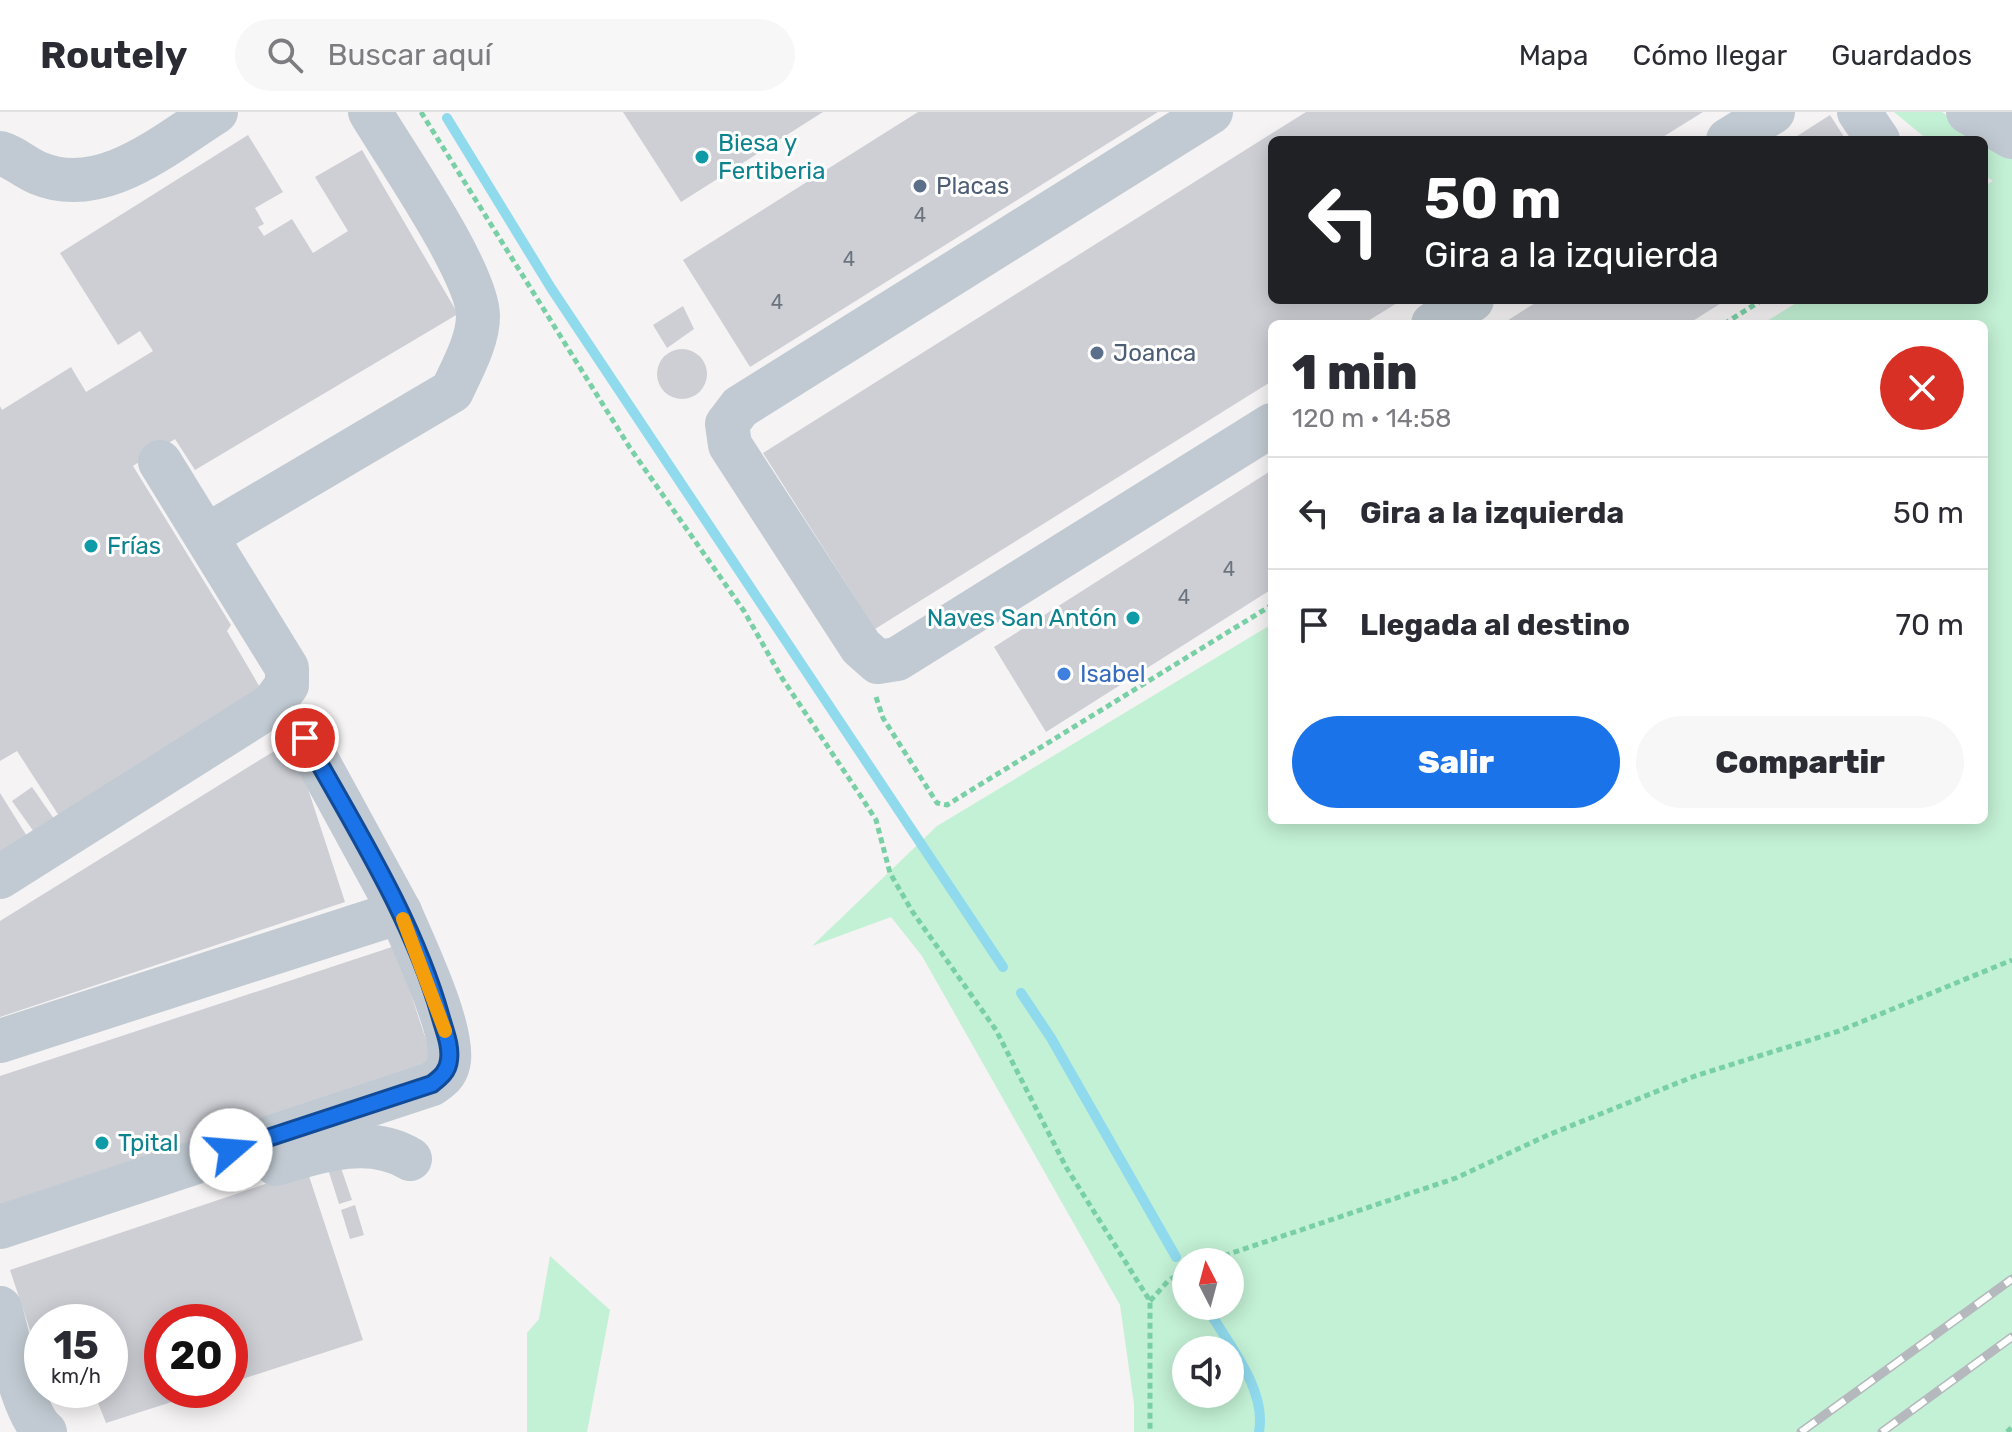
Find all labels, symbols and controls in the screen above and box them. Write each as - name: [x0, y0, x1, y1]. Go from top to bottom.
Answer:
- search box: [235, 19, 795, 91]
- text: Routely: [40, 32, 187, 78]
- icon: search: [263, 33, 307, 77]
- text: Buscar aquí: [327, 37, 492, 73]
- text: Mapa: [1519, 39, 1588, 72]
- text: Cómo llegar: [1632, 39, 1787, 72]
- text: Guardados: [1831, 39, 1972, 72]
- place label: Biesa y Fertiberia: [718, 129, 825, 185]
- marker: Biesa y Fertiberia: [693, 148, 711, 166]
- text: 50 m: [1424, 166, 1561, 232]
- icon: left: [1292, 168, 1396, 272]
- place label: Placas: [936, 172, 1009, 200]
- marker: Placas: [911, 177, 929, 195]
- house number: 4: [914, 203, 926, 227]
- text: Gira a la izquierda: [1424, 233, 1719, 276]
- house number: 4: [843, 247, 855, 271]
- house number: 4: [771, 290, 783, 314]
- place label: Joanca: [1113, 339, 1196, 367]
- marker: Joanca: [1088, 344, 1106, 362]
- text: 1 min: [1292, 344, 1418, 401]
- button: close: [1880, 346, 1964, 430]
- text: 120 m · 14:58: [1292, 403, 1452, 434]
- icon: left: [1292, 491, 1336, 535]
- text: Gira a la izquierda: [1360, 495, 1624, 531]
- text: 50 m: [1893, 495, 1964, 531]
- place label: Frías: [107, 532, 161, 560]
- marker: Frías: [82, 537, 100, 555]
- house number: 4: [1223, 557, 1235, 581]
- house number: 4: [1178, 585, 1190, 609]
- icon: arrive: [1292, 603, 1336, 647]
- place label: Naves San Antón: [927, 604, 1117, 632]
- text: Llegada al destino: [1360, 607, 1630, 643]
- text: 70 m: [1896, 607, 1964, 643]
- marker: Naves San Antón: [1124, 609, 1142, 627]
- place label: Isabel: [1080, 660, 1146, 688]
- marker: Isabel: [1055, 665, 1073, 683]
- pin: [271, 704, 339, 772]
- icon: arrive: [283, 716, 327, 760]
- button: Salir: [1292, 716, 1620, 808]
- button: Compartir: [1636, 716, 1964, 808]
- position arrow: [189, 1108, 273, 1192]
- place label: Tpital: [118, 1129, 179, 1157]
- marker: Tpital: [93, 1134, 111, 1152]
- north arrow: [1172, 1248, 1244, 1320]
- map controls: [1172, 1248, 1244, 1408]
- speed limit sign: 20: [144, 1304, 248, 1408]
- text: 15: [53, 1322, 99, 1369]
- button: sound: [1172, 1336, 1244, 1408]
- text: km/h: [51, 1364, 101, 1388]

